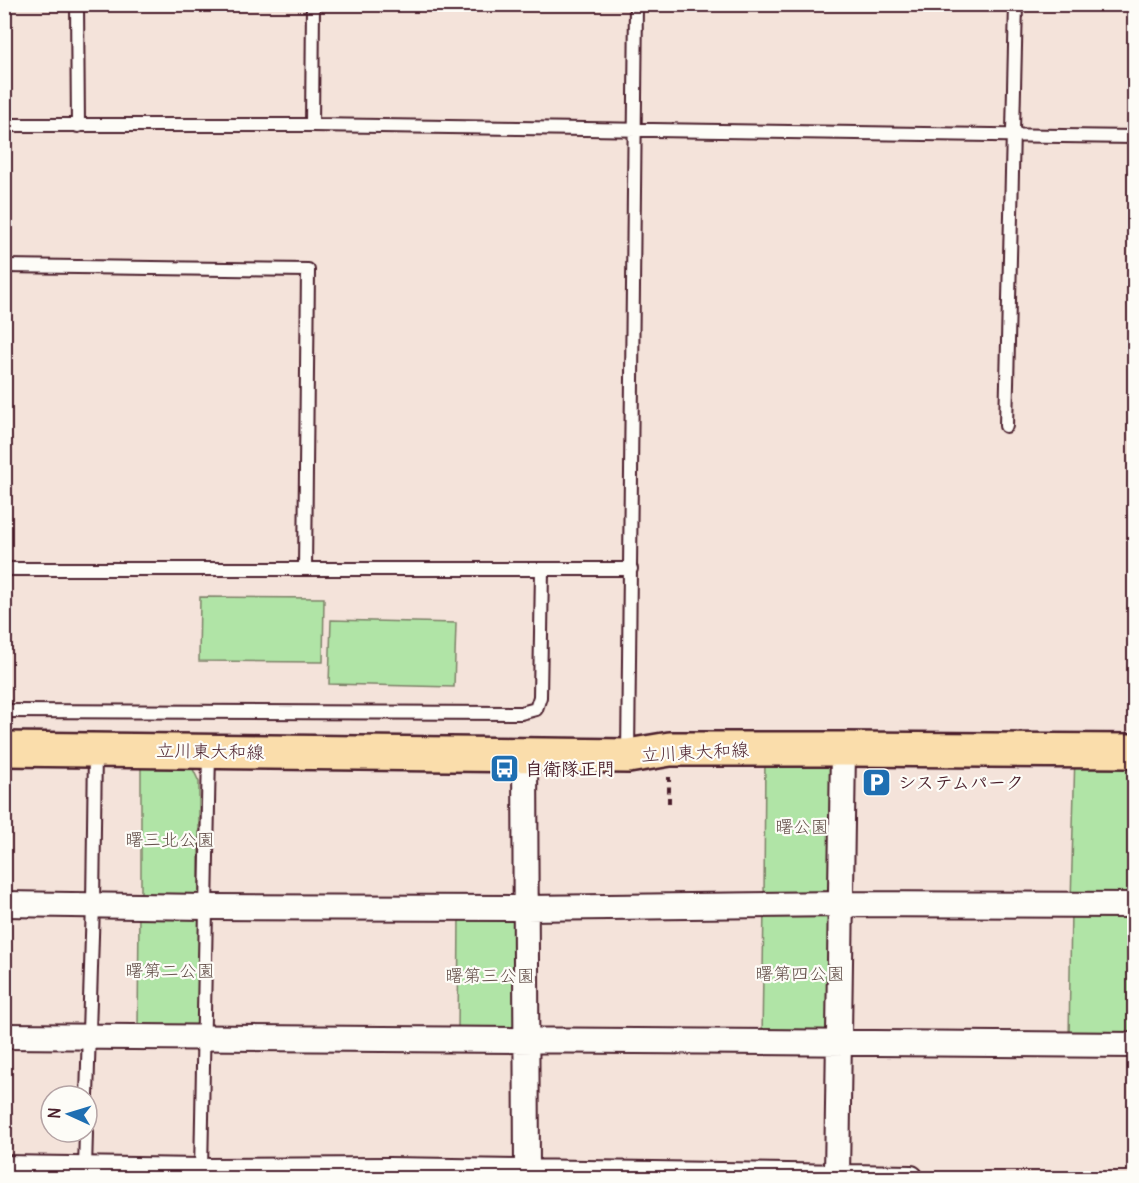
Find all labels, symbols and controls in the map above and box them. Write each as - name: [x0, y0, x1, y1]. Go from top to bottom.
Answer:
- street label: 立川東大和線: [640, 738, 750, 766]
- street label: 立川東大和線: [156, 739, 264, 763]
- bus stop icon: 自衛隊正門: [488, 752, 520, 784]
- place label: 自衛隊正門: [525, 757, 615, 780]
- parking icon: システムパーク: [861, 766, 893, 798]
- place label: システムパーク: [898, 771, 1024, 794]
- park label: 曙公園: [775, 815, 829, 838]
- park label: 曙三北公園: [125, 828, 215, 851]
- park label: 曙第二公園: [125, 959, 215, 982]
- park label: 曙第四公園: [755, 962, 845, 985]
- park label: 曙第三公園: [445, 964, 535, 987]
- north arrow: [39, 1084, 99, 1144]
- text: N: [44, 1107, 64, 1119]

